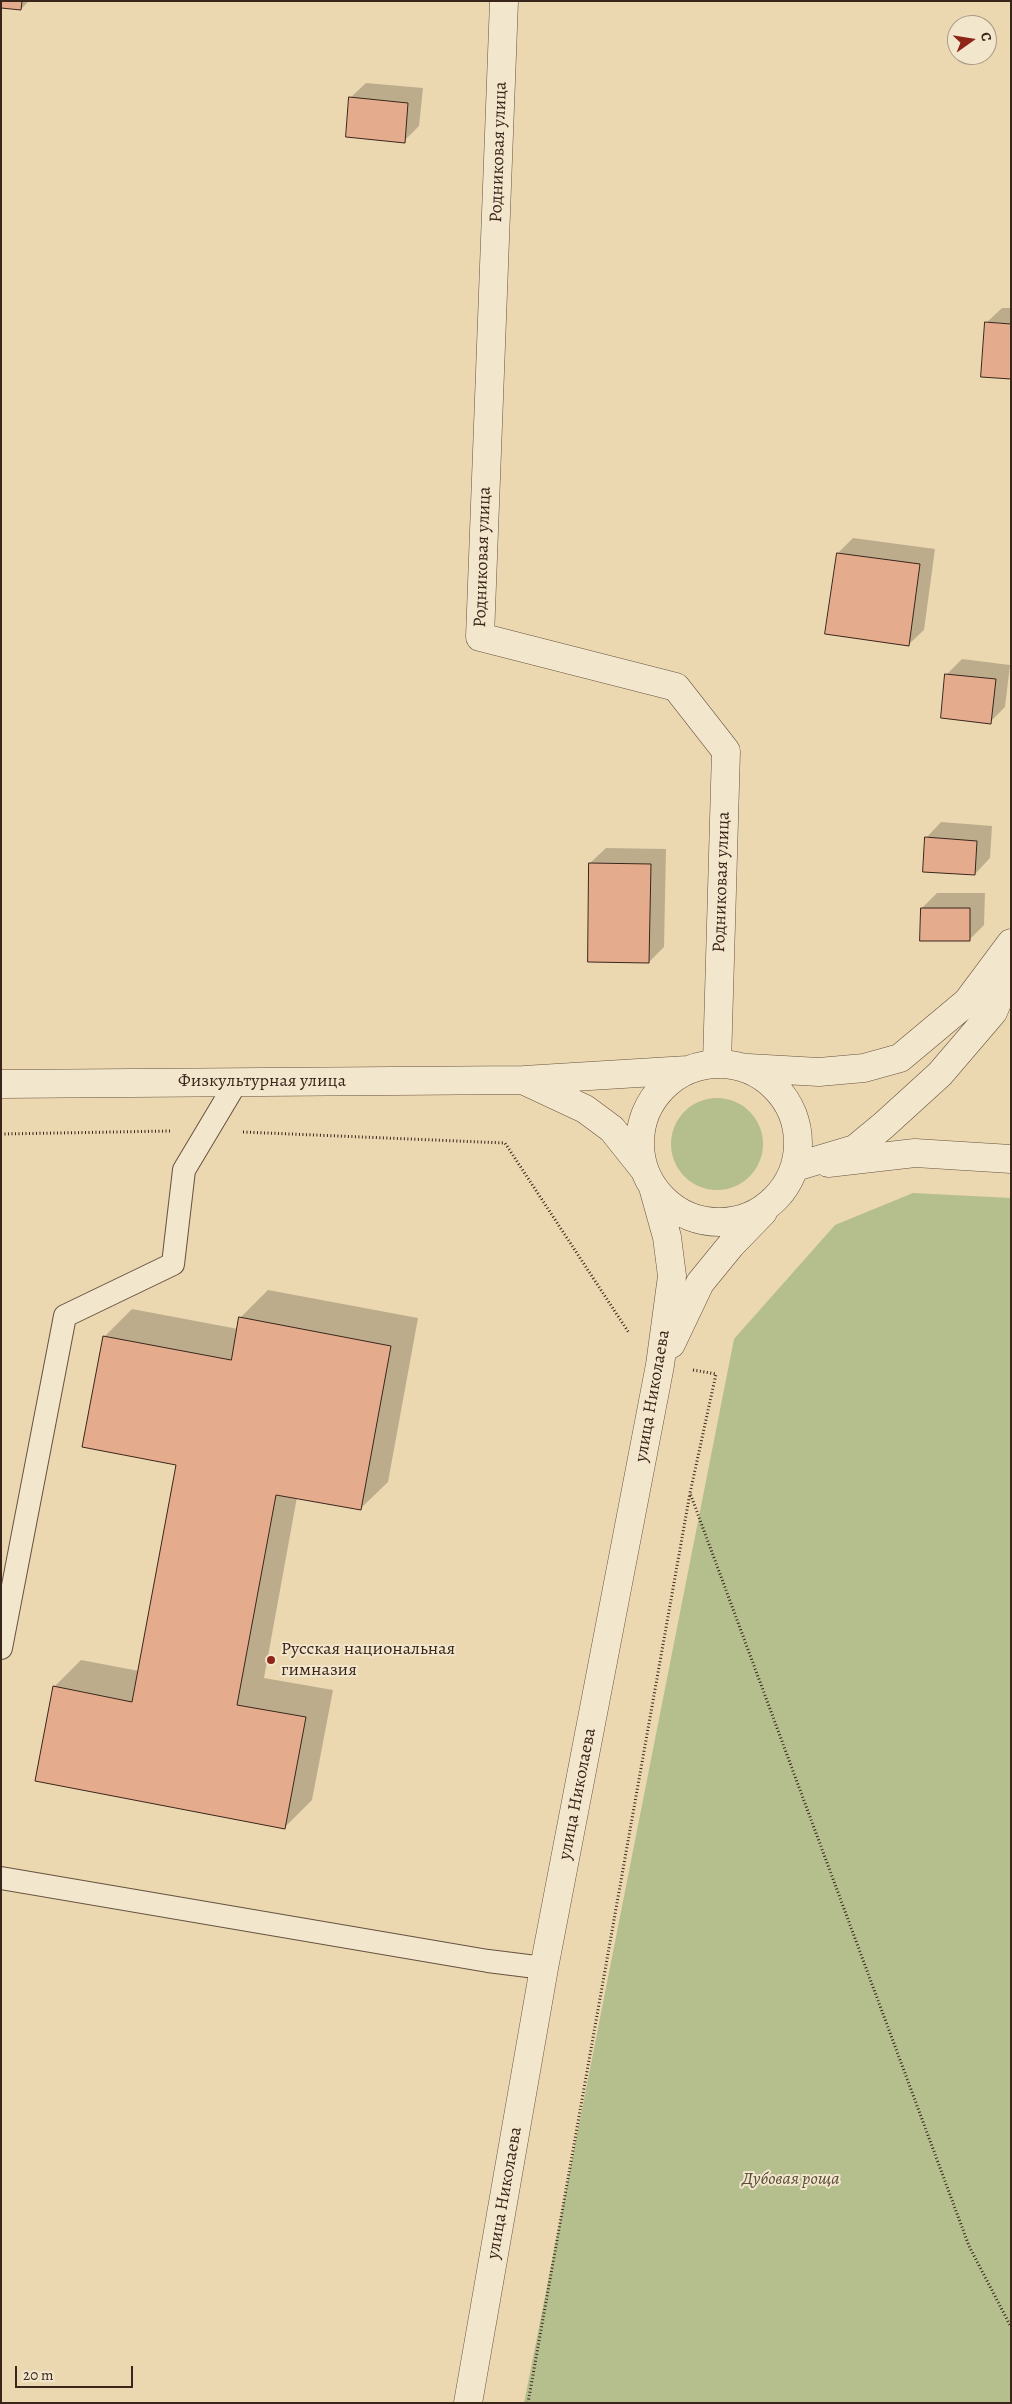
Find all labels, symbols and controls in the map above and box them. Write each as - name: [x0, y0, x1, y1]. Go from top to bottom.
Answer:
- north arrow: [947, 15, 997, 65]
- text: С: [976, 30, 996, 43]
- street label: Родниковая улица: [486, 81, 512, 223]
- street label: Родниковая улица: [470, 486, 496, 628]
- street label: Родниковая улица: [709, 811, 735, 953]
- street label: Физкультурная улица: [178, 1071, 346, 1093]
- street label: улица Николаева: [631, 1328, 675, 1464]
- place label: Русская национальная гимназия: [281, 1639, 455, 1682]
- marker: Русская национальная гимназия: [265, 1654, 277, 1666]
- street label: улица Николаева: [555, 1726, 601, 1862]
- street label: улица Николаева: [483, 2125, 527, 2261]
- park label: Дубовая роща: [742, 2169, 840, 2191]
- scale bar: [18, 2356, 135, 2388]
- text: 20 m: [23, 2365, 54, 2385]

